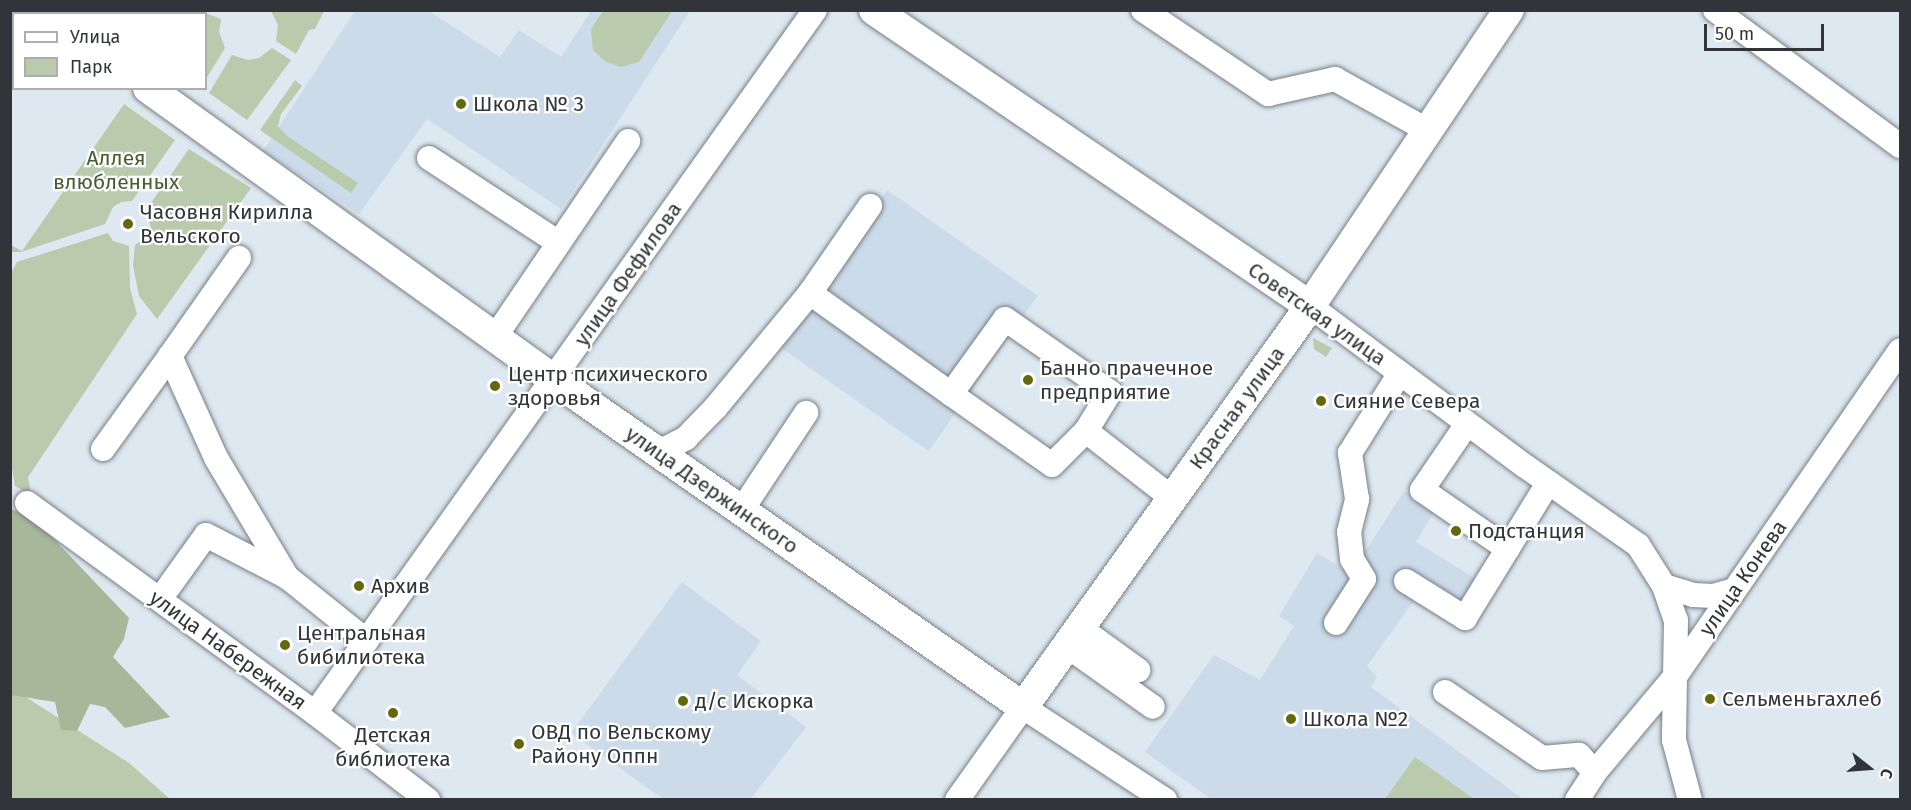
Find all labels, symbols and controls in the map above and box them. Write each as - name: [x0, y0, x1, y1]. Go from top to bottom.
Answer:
- legend: [12, 12, 207, 90]
- scale bar: [1707, 12, 1827, 50]
- text: 50 m: [1715, 23, 1754, 45]
- text: Улица: [70, 26, 120, 48]
- text: Парк: [70, 56, 112, 78]
- place label: Школа № 3: [473, 91, 584, 117]
- marker: Школа № 3: [454, 97, 468, 111]
- park label: Аллея влюбленных: [53, 145, 179, 195]
- street label: улица Фефилова: [569, 197, 687, 351]
- place label: Часовня Кирилла Вельского: [140, 199, 313, 249]
- marker: Часовня Кирилла Вельского: [121, 217, 135, 231]
- street label: Советская улица: [1243, 257, 1391, 371]
- street label: Красная улица: [1184, 342, 1290, 474]
- place label: Банно прачечное предприятие: [1040, 355, 1213, 405]
- place label: Центр психического здоровья: [508, 361, 708, 411]
- marker: Банно прачечное предприятие: [1021, 373, 1035, 387]
- marker: Центр психического здоровья: [486, 377, 504, 395]
- place label: Сияние Севера: [1333, 388, 1480, 414]
- marker: Сияние Севера: [1314, 394, 1328, 408]
- street label: улица Дзержинского: [621, 421, 803, 559]
- street label: улица Конева: [1694, 515, 1792, 641]
- place label: Подстанция: [1468, 518, 1585, 544]
- marker: Подстанция: [1449, 524, 1463, 538]
- place label: Архив: [371, 573, 430, 599]
- marker: Архив: [352, 579, 366, 593]
- street label: улица Набережная: [145, 585, 311, 715]
- place label: Центральная бибилиотека: [297, 620, 426, 670]
- marker: Центральная бибилиотека: [278, 638, 292, 652]
- place label: Сельменьгахлеб: [1722, 686, 1882, 712]
- place label: д/с Искорка: [695, 688, 814, 714]
- marker: Сельменьгахлеб: [1703, 692, 1717, 706]
- marker: д/с Искорка: [676, 694, 690, 708]
- marker: Детская библиотека: [386, 706, 400, 720]
- place label: Школа №2: [1303, 706, 1408, 732]
- marker: Школа №2: [1284, 712, 1298, 726]
- place label: ОВД по Вельскому Району Оппн: [531, 719, 711, 769]
- place label: Детская библиотека: [335, 722, 451, 772]
- marker: ОВД по Вельскому Району Оппн: [512, 737, 526, 751]
- north arrow: [1839, 738, 1899, 798]
- text: С: [1876, 766, 1897, 781]

